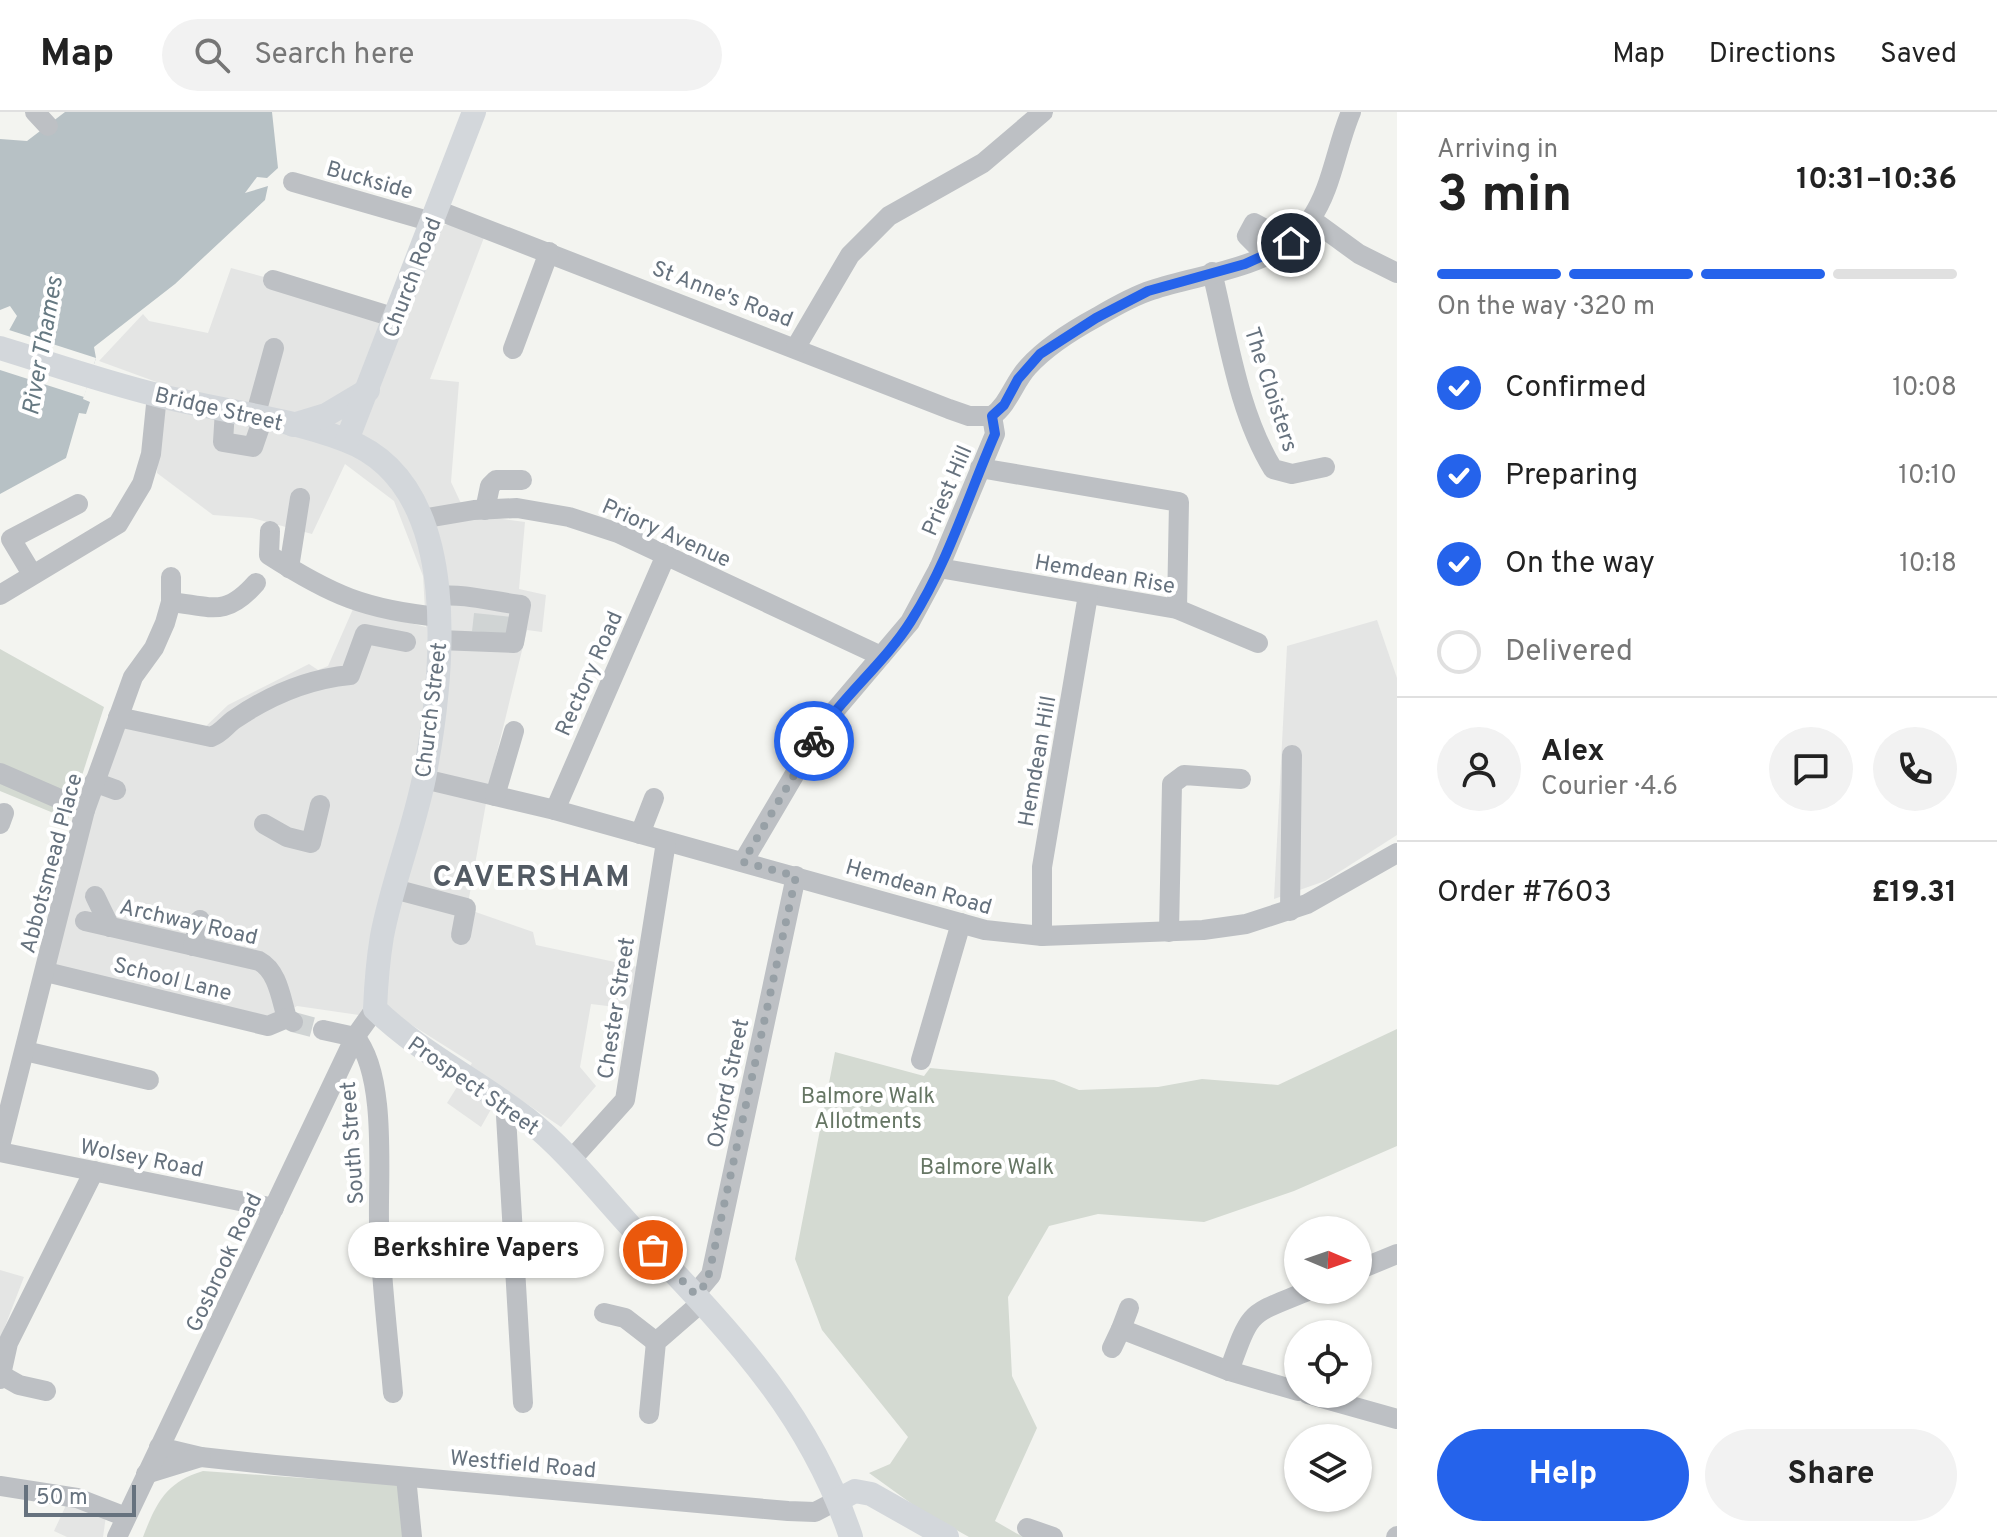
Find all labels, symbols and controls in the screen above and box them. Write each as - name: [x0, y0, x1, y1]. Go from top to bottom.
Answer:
- search box: [162, 19, 722, 91]
- text: Map: [40, 31, 114, 80]
- icon: search: [190, 33, 234, 77]
- text: Search here: [254, 37, 414, 74]
- text: Map: [1612, 37, 1665, 73]
- text: Directions: [1709, 37, 1836, 73]
- text: Saved: [1880, 37, 1957, 73]
- text: Arriving in: [1437, 134, 1558, 167]
- street label: Buckside: [323, 156, 416, 207]
- text: 10:31–10:36: [1796, 162, 1957, 199]
- text: 3 min: [1437, 164, 1572, 230]
- pin: [1257, 209, 1325, 277]
- street label: Church Road: [378, 214, 449, 342]
- icon: home: [1269, 221, 1313, 265]
- street label: St Anne's Road: [648, 256, 796, 335]
- water label: River Thames: [17, 273, 71, 418]
- text: On the way · 320 m: [1437, 291, 1655, 324]
- street label: The Cloisters: [1237, 324, 1302, 455]
- icon: check: [1437, 366, 1481, 410]
- text: Confirmed: [1505, 370, 1647, 407]
- text: 10:08: [1892, 372, 1957, 405]
- street label: Bridge Street: [152, 383, 285, 438]
- street label: Priest Hill: [917, 442, 979, 540]
- icon: check: [1437, 454, 1481, 498]
- text: Preparing: [1505, 458, 1638, 495]
- text: 10:10: [1898, 460, 1957, 493]
- street label: Priory Avenue: [597, 494, 735, 575]
- icon: check: [1437, 542, 1481, 586]
- text: On the way: [1505, 546, 1655, 583]
- text: 10:18: [1899, 548, 1957, 581]
- street label: Hemdean Rise: [1032, 550, 1177, 601]
- street label: Rectory Road: [551, 607, 630, 741]
- text: Delivered: [1505, 634, 1633, 671]
- street label: Church Street: [411, 641, 454, 780]
- street label: Hemdean Hill: [1014, 694, 1063, 829]
- courier: [774, 701, 854, 781]
- icon: bike: [792, 719, 836, 763]
- button: person: [1437, 727, 1521, 811]
- button: chat: [1769, 727, 1853, 811]
- button: phone: [1873, 727, 1957, 811]
- text: Alex: [1541, 734, 1605, 771]
- street label: Abbotsmead Place: [15, 771, 89, 957]
- text: Courier · 4.6: [1541, 771, 1678, 804]
- street label: Hemdean Road: [842, 855, 995, 922]
- district label: CAVERSHAM: [433, 860, 631, 897]
- text: Order #7603: [1437, 875, 1612, 912]
- text: £19.31: [1871, 875, 1957, 912]
- street label: Archway Road: [117, 894, 260, 952]
- street label: Chester Street: [593, 936, 642, 1081]
- street label: School Lane: [110, 953, 234, 1008]
- street label: Oxford Street: [703, 1016, 756, 1151]
- street label: Prospect Street: [402, 1032, 543, 1142]
- street label: South Street: [336, 1080, 371, 1205]
- park label: Balmore Walk Allotments: [801, 1084, 935, 1136]
- street label: Wolsey Road: [77, 1134, 206, 1185]
- park label: Balmore Walk: [920, 1155, 1054, 1182]
- street label: Gosbrook Road: [181, 1189, 269, 1337]
- pin: [619, 1216, 687, 1284]
- north arrow: [1284, 1216, 1372, 1304]
- map controls: [1284, 1216, 1372, 1512]
- callout: Berkshire Vapers: [349, 1222, 605, 1278]
- icon: bag: [631, 1228, 675, 1272]
- text: Berkshire Vapers: [373, 1233, 579, 1266]
- button: locate: [1284, 1320, 1372, 1408]
- button: layers: [1284, 1424, 1372, 1512]
- button: Help: [1437, 1429, 1689, 1521]
- button: Share: [1705, 1429, 1957, 1521]
- street label: Westfield Road: [448, 1446, 597, 1485]
- scale bar: [24, 1481, 136, 1517]
- text: 50 m: [36, 1485, 88, 1512]

